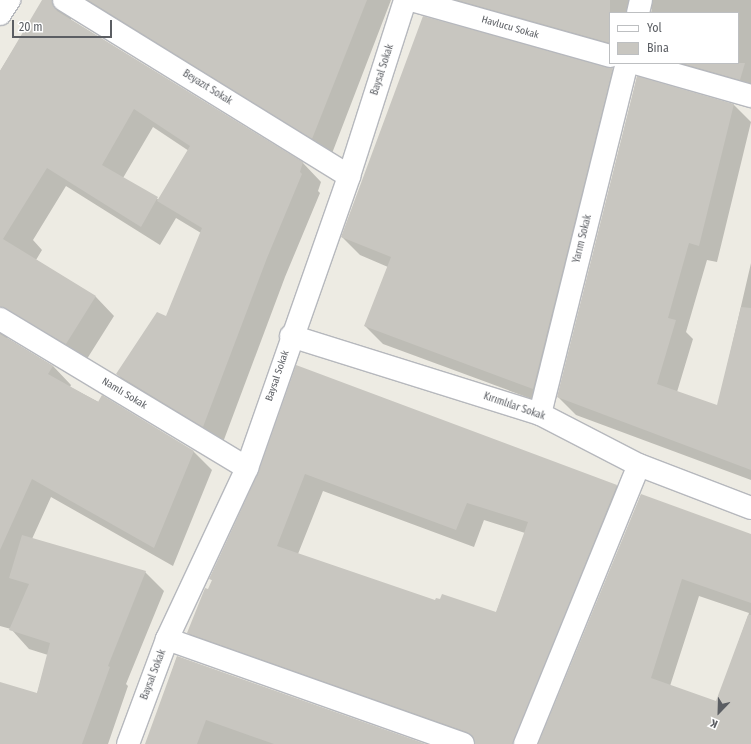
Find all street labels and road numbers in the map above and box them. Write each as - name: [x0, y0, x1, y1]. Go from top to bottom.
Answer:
- street label: Havlucu Sokak: [480, 14, 540, 42]
- street label: Baysal Sokak: [369, 43, 397, 97]
- street label: Beyazıt Sokak: [180, 68, 234, 108]
- street label: Yarım Sokak: [571, 214, 595, 264]
- street label: Baysal Sokak: [264, 349, 292, 403]
- street label: Namlı Sokak: [99, 376, 149, 412]
- street label: Kırımlılar Sokak: [482, 391, 546, 423]
- street label: Baysal Sokak: [139, 648, 169, 702]

